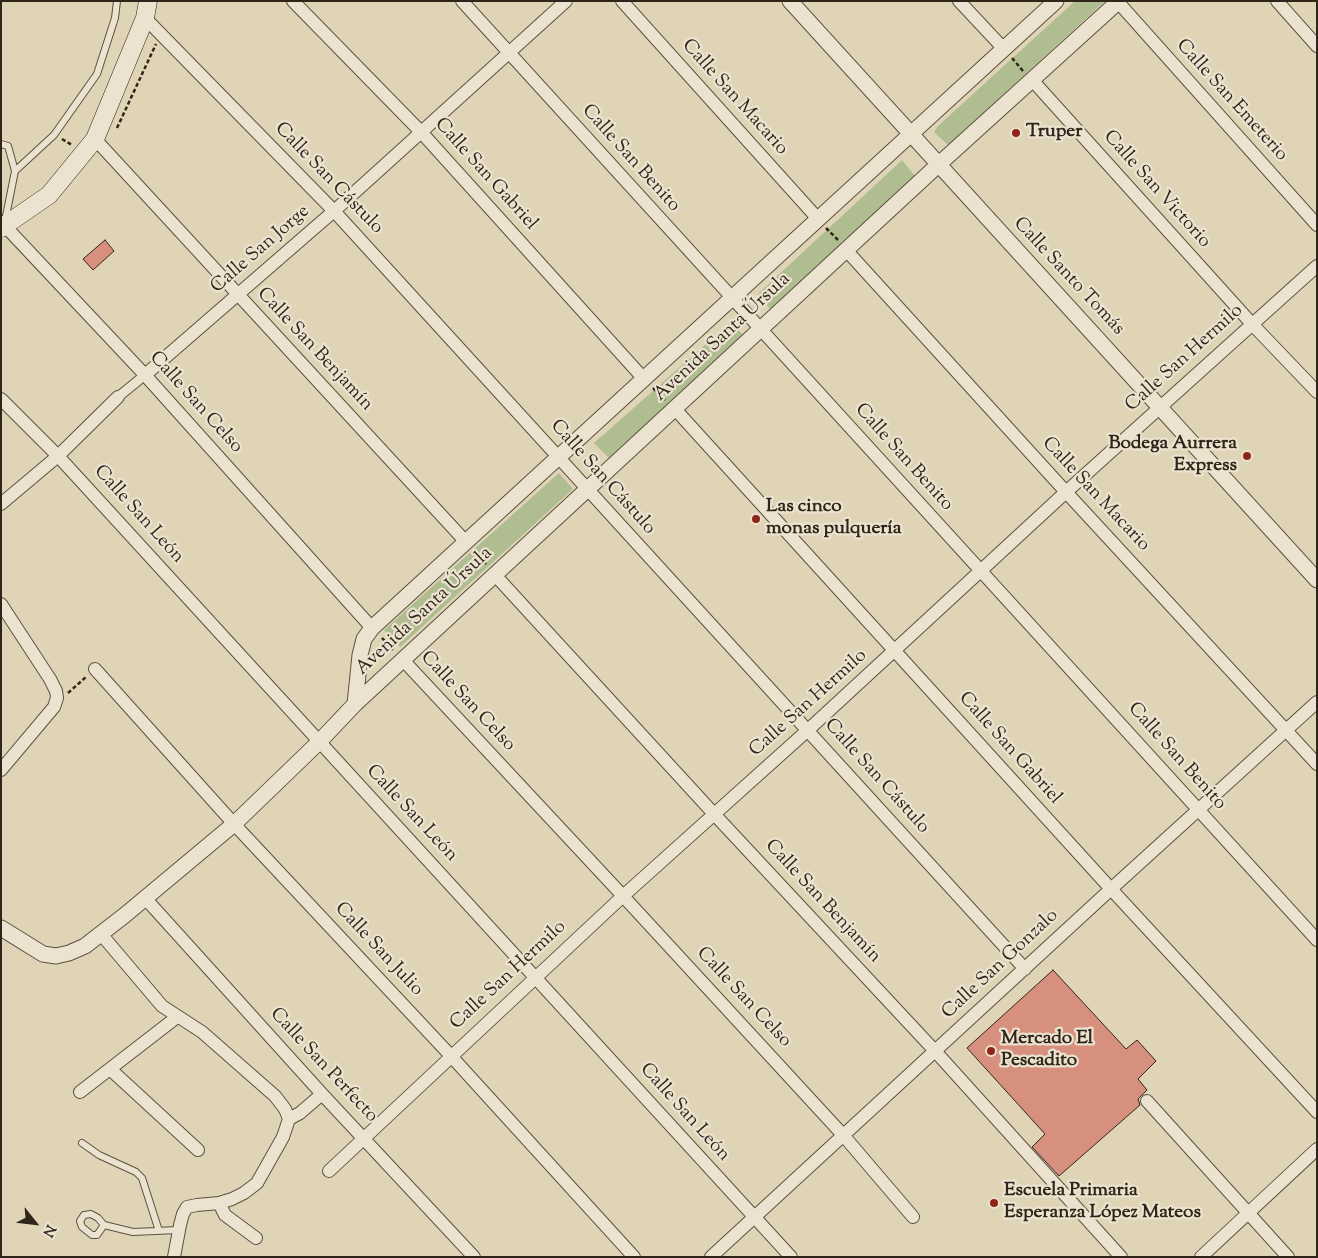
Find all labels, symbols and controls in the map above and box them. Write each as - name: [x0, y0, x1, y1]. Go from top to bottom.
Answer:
- street label: Calle San Macario: [676, 35, 792, 161]
- street label: Calle San Emeterio: [1170, 35, 1292, 167]
- street label: Calle San Benito: [576, 101, 684, 217]
- street label: Calle San Gabriel: [429, 114, 541, 236]
- street label: Calle San Cástulo: [269, 118, 387, 240]
- place label: Truper: [1026, 122, 1082, 144]
- marker: Truper: [1010, 127, 1022, 139]
- street label: Calle San Victorio: [1097, 127, 1215, 253]
- street label: Calle San Jorge: [207, 201, 315, 299]
- street label: Calle Santo Tomás: [1007, 213, 1129, 341]
- street label: Avenida Santa Úrsula: [650, 269, 796, 407]
- street label: Calle San Benjamín: [251, 284, 377, 416]
- street label: Calle San Hermilo: [1122, 300, 1248, 418]
- street label: Calle San Celso: [143, 347, 247, 459]
- street label: Calle San Benito: [849, 400, 957, 516]
- street label: Calle San Cástulo: [544, 416, 660, 540]
- street label: Calle San Macario: [1036, 433, 1154, 557]
- place label: Bodega Aurrera Express: [1108, 434, 1237, 478]
- marker: Bodega Aurrera Express: [1241, 450, 1253, 462]
- street label: Calle San León: [88, 461, 188, 569]
- place label: Las cinco monas pulquería: [766, 497, 902, 541]
- marker: Las cinco monas pulquería: [750, 513, 762, 525]
- street label: Avenida Santa Úrsula: [352, 543, 498, 681]
- street label: Calle San Hermilo: [746, 645, 872, 763]
- street label: Calle San Celso: [415, 647, 519, 757]
- street label: Calle San Gabriel: [953, 688, 1065, 810]
- street label: Calle San Benito: [1122, 699, 1230, 815]
- street label: Calle San Cástulo: [818, 715, 934, 839]
- street label: Calle San León: [360, 761, 462, 867]
- street label: Calle San Benjamín: [759, 836, 885, 968]
- street label: Calle San Julio: [329, 898, 427, 1002]
- street label: Calle San Gonzalo: [938, 905, 1064, 1025]
- street label: Calle San Hermilo: [446, 916, 572, 1036]
- street label: Calle San Celso: [691, 943, 795, 1053]
- street label: Calle San Perfecto: [264, 1004, 382, 1128]
- place label: Mercado El Pescadito: [1001, 1029, 1093, 1073]
- marker: Mercado El Pescadito: [985, 1045, 997, 1057]
- street label: Calle San León: [634, 1059, 734, 1167]
- place label: Escuela Primaria Esperanza López Mateos: [1004, 1181, 1201, 1225]
- marker: Escuela Primaria Esperanza López Mateos: [988, 1197, 1000, 1209]
- north arrow: [10, 1198, 60, 1248]
- text: N: [37, 1221, 60, 1240]

